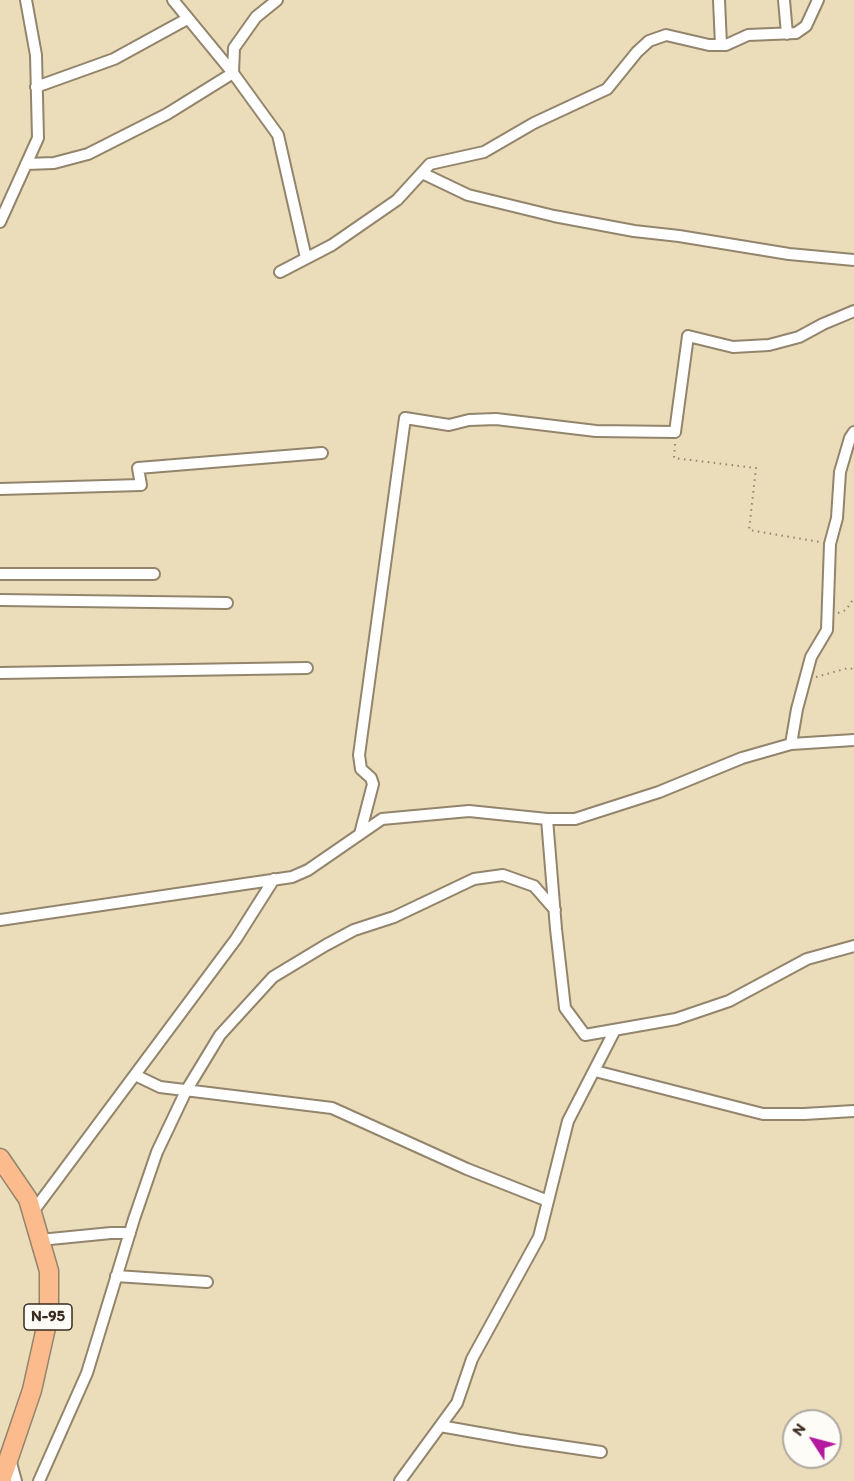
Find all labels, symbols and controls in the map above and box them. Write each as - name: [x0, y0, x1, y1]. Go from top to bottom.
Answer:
- road number: N-95: [24, 1304, 72, 1330]
- north arrow: [782, 1409, 842, 1469]
- text: N: [788, 1419, 810, 1439]

